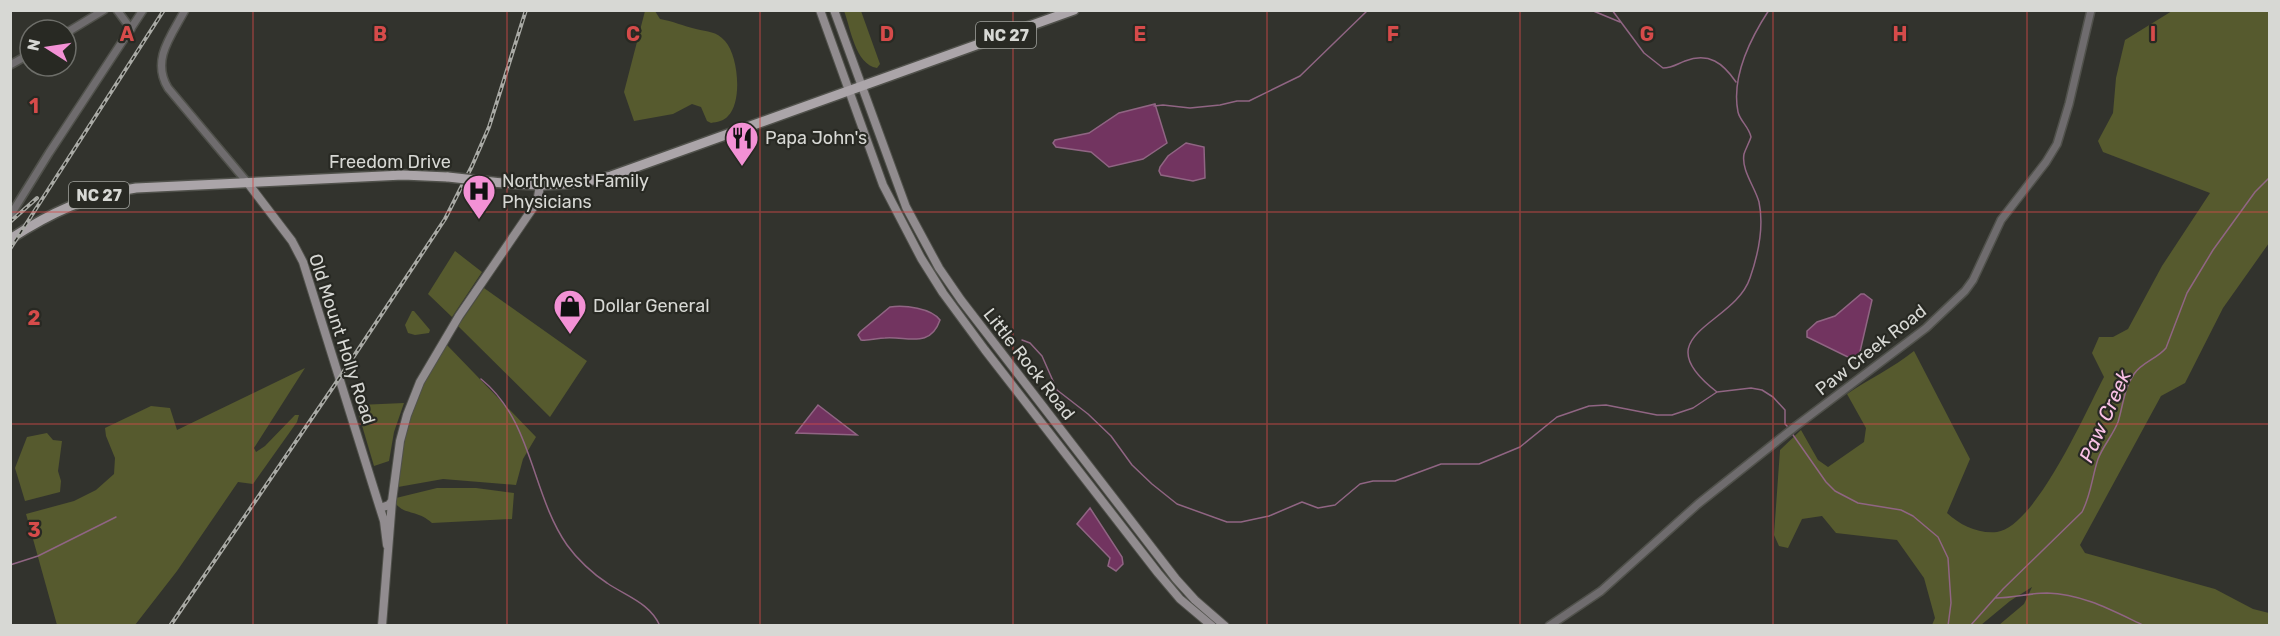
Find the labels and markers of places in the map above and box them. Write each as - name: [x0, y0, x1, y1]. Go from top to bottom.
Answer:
- restaurant icon: Papa John's: [724, 120, 760, 167]
- place label: Papa John's: [765, 127, 867, 149]
- place label: Northwest Family Physicians: [502, 170, 649, 213]
- hospital icon: Northwest Family Physicians: [461, 173, 497, 220]
- shop icon: Dollar General: [552, 288, 588, 335]
- place label: Dollar General: [593, 295, 710, 317]

